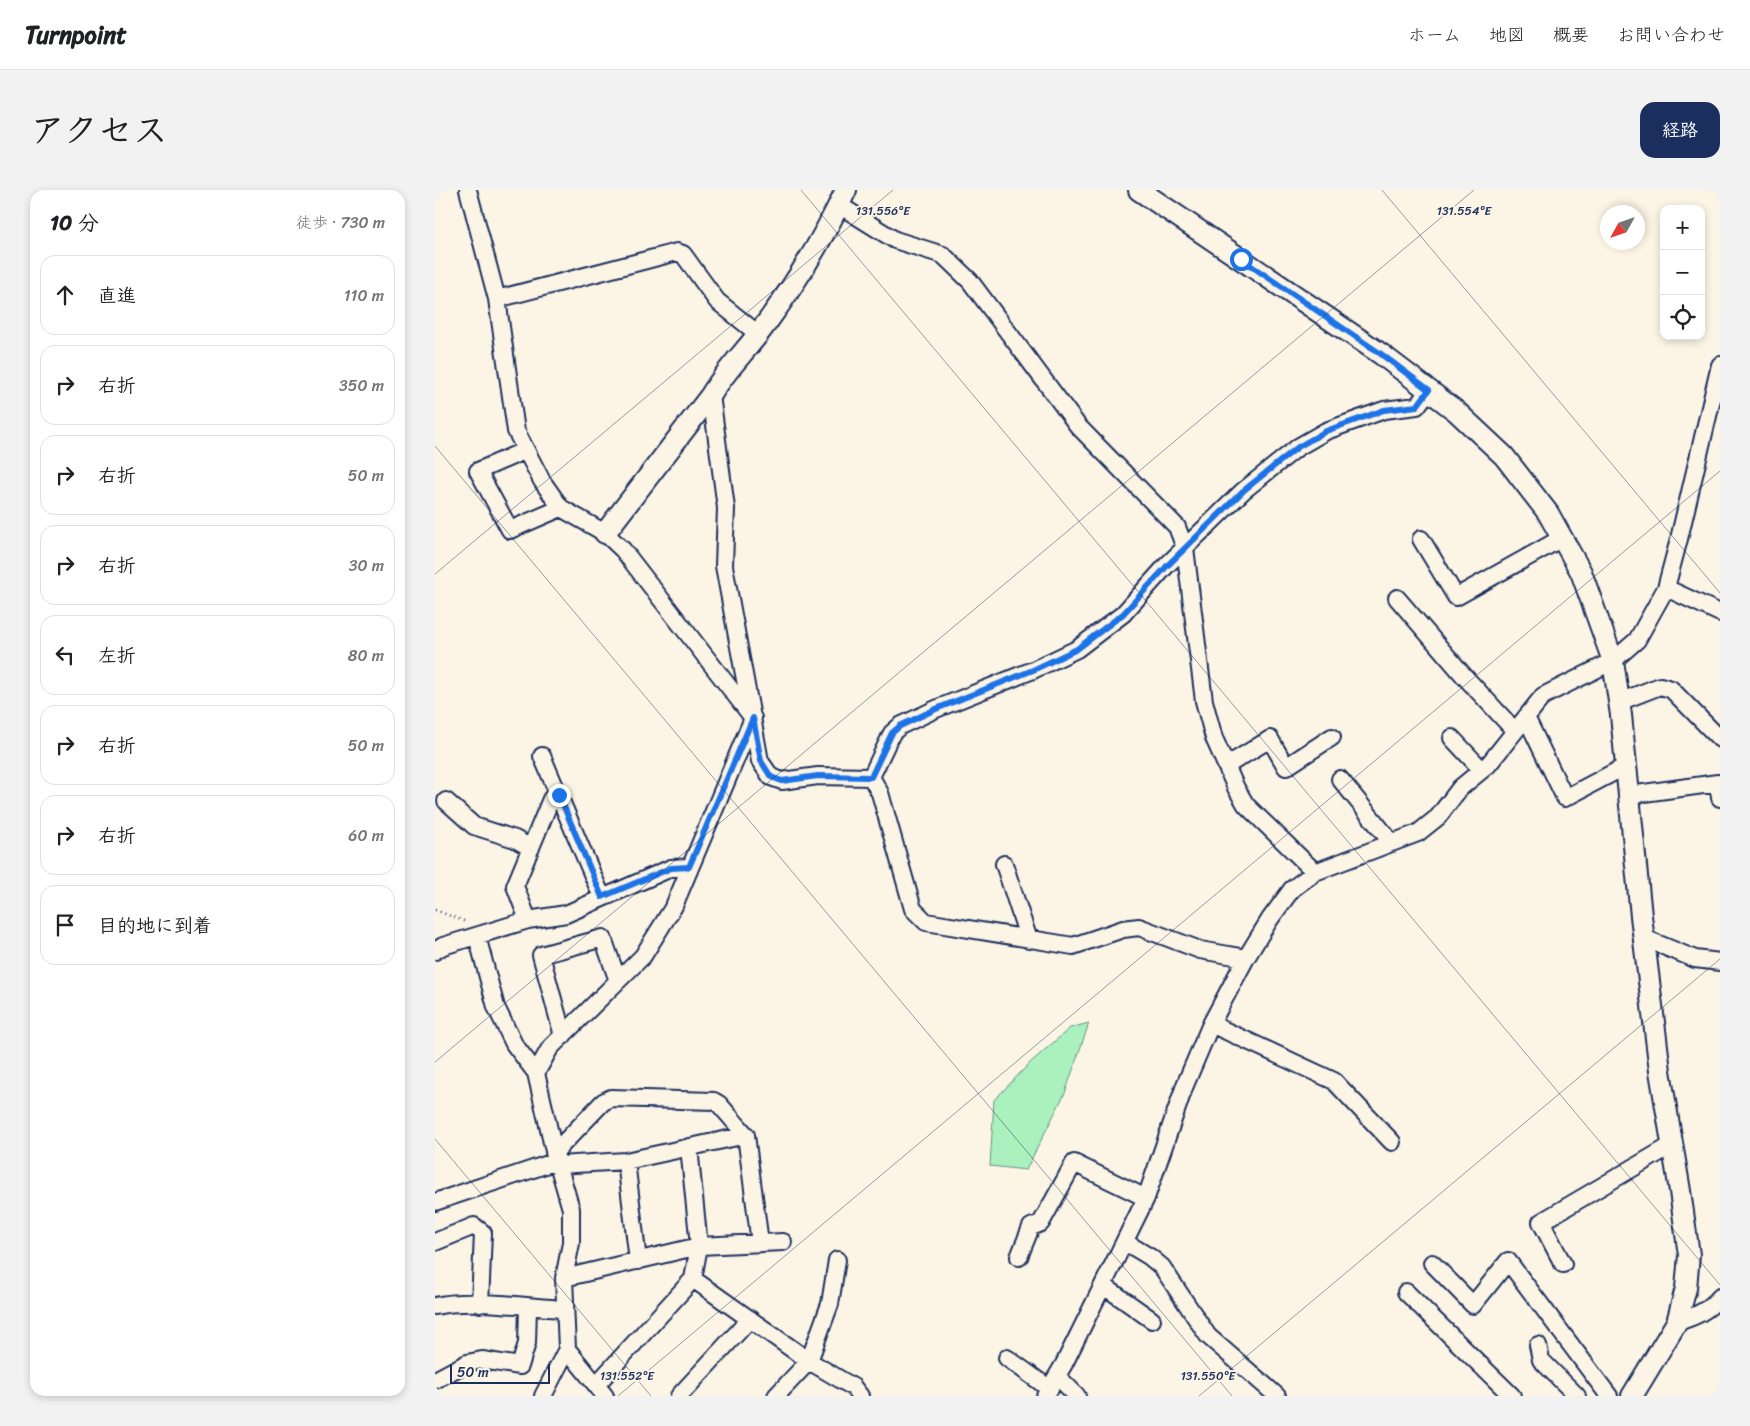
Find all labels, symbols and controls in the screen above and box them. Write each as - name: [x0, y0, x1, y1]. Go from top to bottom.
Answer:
- text: Turnpoint: [25, 14, 127, 56]
- text: ホーム: [1408, 19, 1461, 51]
- text: 地図: [1489, 19, 1525, 51]
- text: 概要: [1553, 19, 1589, 51]
- text: お問い合わせ: [1617, 19, 1725, 51]
- text: アクセス: [30, 99, 168, 161]
- button: 経路: [1640, 102, 1720, 158]
- text: 131.556°E: [856, 200, 911, 222]
- text: 131.554°E: [1437, 200, 1493, 222]
- text: 10 分: [50, 204, 99, 242]
- north arrow: [1600, 205, 1645, 250]
- map controls: [1660, 205, 1705, 340]
- button: +: [1660, 205, 1705, 250]
- text: 徒歩 · 730 m: [296, 208, 385, 237]
- route start: [1230, 248, 1253, 271]
- button: −: [1660, 250, 1705, 295]
- text: 直進: [98, 279, 136, 312]
- icon: ahead: [51, 281, 79, 309]
- text: 110 m: [344, 281, 384, 310]
- button: locate: [1660, 295, 1705, 340]
- text: 右折: [98, 369, 136, 402]
- icon: right: [51, 371, 79, 399]
- text: 350 m: [339, 371, 384, 400]
- text: 右折: [98, 459, 136, 492]
- icon: right: [51, 461, 79, 489]
- text: 50 m: [348, 461, 384, 490]
- text: 右折: [98, 549, 136, 582]
- icon: right: [51, 551, 79, 579]
- text: 30 m: [349, 551, 384, 580]
- text: 左折: [98, 639, 136, 672]
- icon: left: [51, 641, 79, 669]
- text: 80 m: [348, 641, 384, 670]
- text: 右折: [98, 729, 136, 762]
- icon: right: [51, 731, 79, 759]
- text: 50 m: [348, 731, 384, 760]
- route end: [548, 784, 571, 807]
- text: 右折: [98, 819, 136, 852]
- icon: right: [51, 821, 79, 849]
- text: 60 m: [348, 821, 384, 850]
- text: 目的地に到着: [98, 909, 212, 942]
- icon: arrive: [51, 911, 79, 939]
- text: 50 m: [457, 1360, 489, 1385]
- scale bar: [450, 1361, 550, 1384]
- text: 131.552°E: [600, 1365, 655, 1387]
- text: 131.550°E: [1181, 1365, 1237, 1387]

